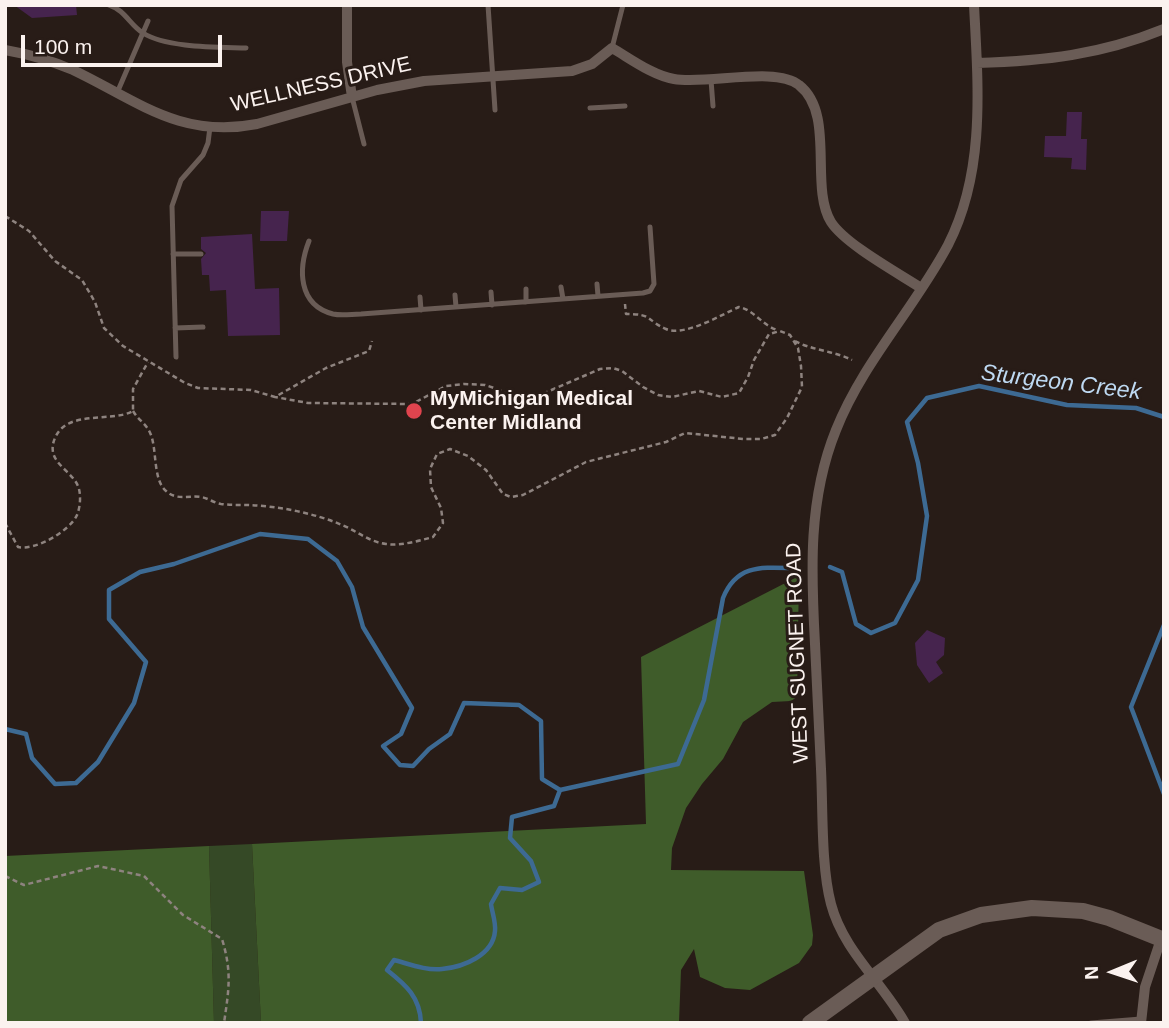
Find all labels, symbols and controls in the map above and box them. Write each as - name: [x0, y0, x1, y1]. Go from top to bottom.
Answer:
- scale bar: [24, 21, 226, 65]
- text: 100 m: [34, 35, 92, 58]
- street label: WELLNESS DRIVE: [228, 52, 414, 118]
- water label: Sturgeon Creek: [979, 359, 1143, 407]
- place label: MyMichigan Medical Center Midland: [430, 386, 633, 436]
- marker: MyMichigan Medical Center Midland: [404, 401, 424, 421]
- street label: WEST SUGNET ROAD: [782, 542, 814, 764]
- north arrow: [1078, 937, 1148, 1007]
- text: N: [1081, 966, 1102, 980]

